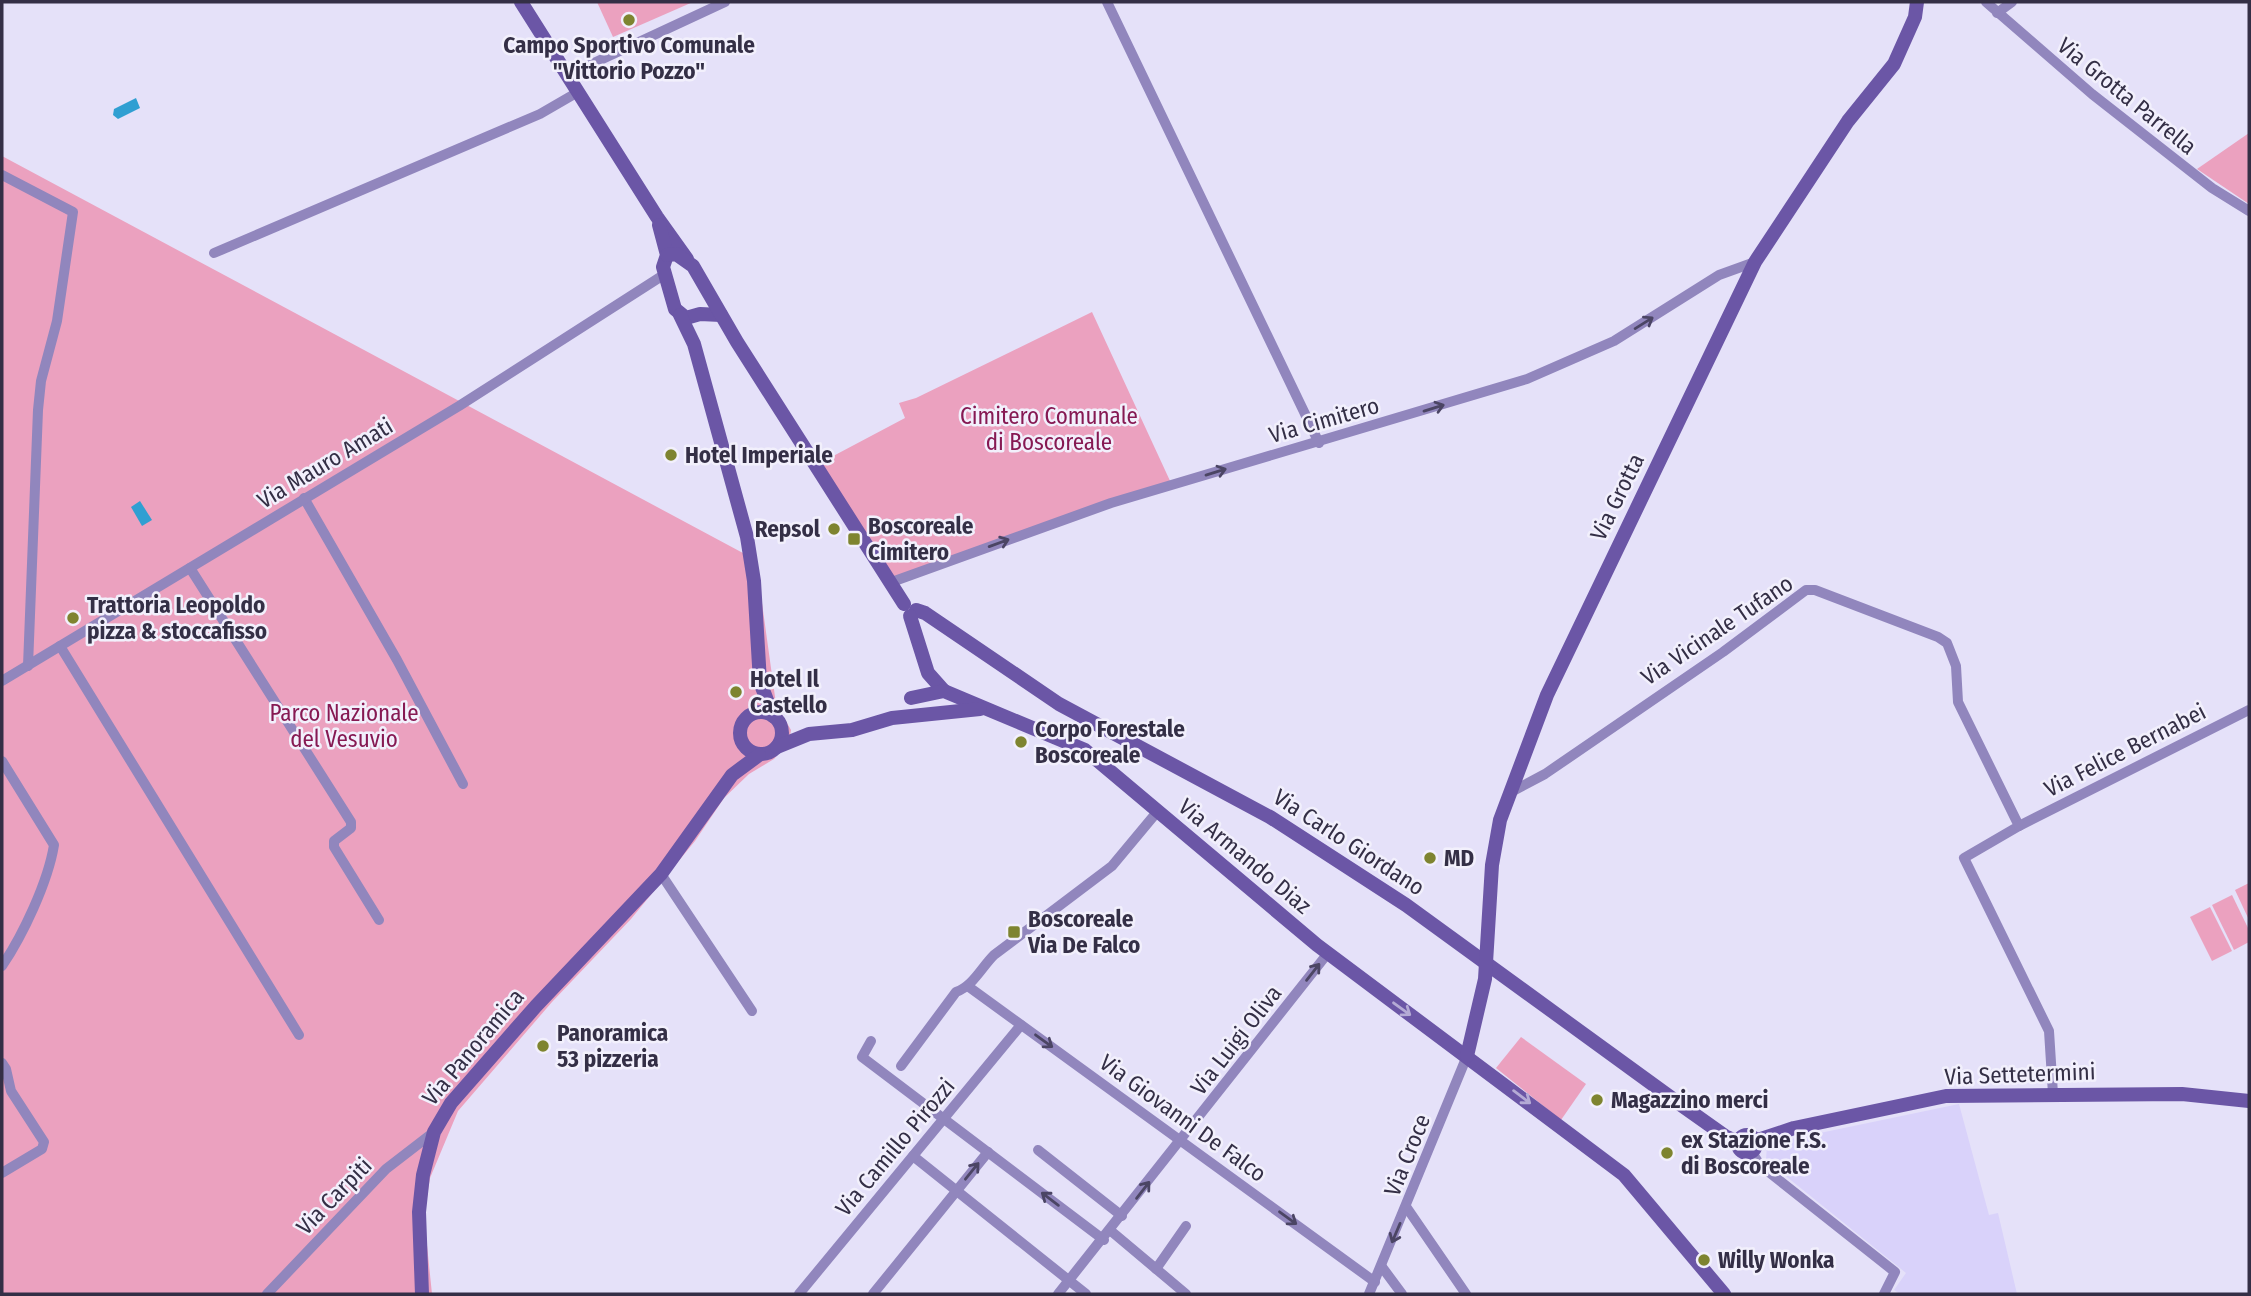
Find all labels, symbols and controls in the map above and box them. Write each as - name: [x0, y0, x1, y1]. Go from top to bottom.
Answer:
- marker: Campo Sportivo Comunale "Vittorio Pozzo": [621, 12, 637, 28]
- place label: Campo Sportivo Comunale "Vittorio Pozzo": [503, 31, 755, 85]
- street label: Via Grotta Parrella: [2052, 31, 2202, 161]
- one-way arrow: [1633, 315, 1653, 329]
- street label: Via Cimitero: [1266, 391, 1382, 449]
- one-way arrow: [1422, 401, 1444, 414]
- park label: Cimitero Comunale di Boscoreale: [960, 402, 1138, 456]
- street label: Via Mauro Amati: [252, 412, 398, 514]
- place label: Hotel Imperiale: [685, 441, 833, 469]
- marker: Hotel Imperiale: [663, 447, 679, 463]
- street label: Via Grotta: [1584, 449, 1650, 545]
- one-way arrow: [1204, 465, 1226, 478]
- place label: Boscoreale Cimitero: [868, 512, 974, 566]
- place label: Repsol: [755, 515, 821, 543]
- marker: Repsol: [826, 521, 842, 537]
- marker: Boscoreale Cimitero: [846, 531, 862, 547]
- one-way arrow: [988, 536, 1010, 548]
- street label: Via Vicinale Tufano: [1636, 569, 1798, 691]
- place label: Trattoria Leopoldo pizza & stoccafisso: [87, 591, 267, 645]
- marker: Trattoria Leopoldo pizza & stoccafisso: [65, 610, 81, 626]
- place label: Hotel Il Castello: [750, 665, 827, 719]
- marker: Hotel Il Castello: [728, 684, 744, 700]
- street label: Via Felice Bernabei: [2040, 697, 2210, 803]
- park label: Parco Nazionale del Vesuvio: [269, 699, 419, 753]
- place label: Corpo Forestale Boscoreale: [1035, 715, 1185, 769]
- marker: Corpo Forestale Boscoreale: [1013, 734, 1029, 750]
- street label: Via Carlo Giordano: [1268, 783, 1430, 901]
- street label: Via Armando Diaz: [1173, 792, 1317, 920]
- place label: MD: [1444, 844, 1474, 872]
- marker: MD: [1422, 850, 1438, 866]
- place label: Boscoreale Via De Falco: [1027, 905, 1140, 959]
- marker: Boscoreale Via De Falco: [1006, 924, 1022, 940]
- one-way arrow: [1306, 963, 1321, 981]
- street label: Via Luigi Oliva: [1185, 980, 1287, 1100]
- street label: Via Panoramica: [416, 983, 530, 1111]
- one-way arrow: [1392, 1002, 1411, 1016]
- place label: Panoramica 53 pizzeria: [557, 1019, 668, 1073]
- one-way arrow: [1034, 1034, 1053, 1049]
- marker: Panoramica 53 pizzeria: [535, 1038, 551, 1054]
- street label: Via Giovanni De Falco: [1094, 1048, 1272, 1188]
- street label: Via Settetermini: [1944, 1057, 2096, 1091]
- street label: Via Camillo Pirozzi: [829, 1072, 961, 1222]
- place label: Magazzino merci: [1611, 1086, 1768, 1114]
- one-way arrow: [1512, 1090, 1530, 1105]
- marker: Magazzino merci: [1589, 1092, 1605, 1108]
- street label: Via Croce: [1378, 1110, 1436, 1200]
- place label: ex Stazione F.S. di Boscoreale: [1681, 1126, 1826, 1180]
- marker: ex Stazione F.S. di Boscoreale: [1659, 1145, 1675, 1161]
- street label: Via Carpiti: [290, 1152, 378, 1240]
- one-way arrow: [964, 1163, 980, 1181]
- one-way arrow: [1136, 1181, 1151, 1199]
- one-way arrow: [1041, 1191, 1059, 1206]
- one-way arrow: [1278, 1211, 1297, 1225]
- one-way arrow: [1389, 1222, 1402, 1243]
- place label: Willy Wonka: [1718, 1246, 1834, 1274]
- marker: Willy Wonka: [1696, 1252, 1712, 1268]

